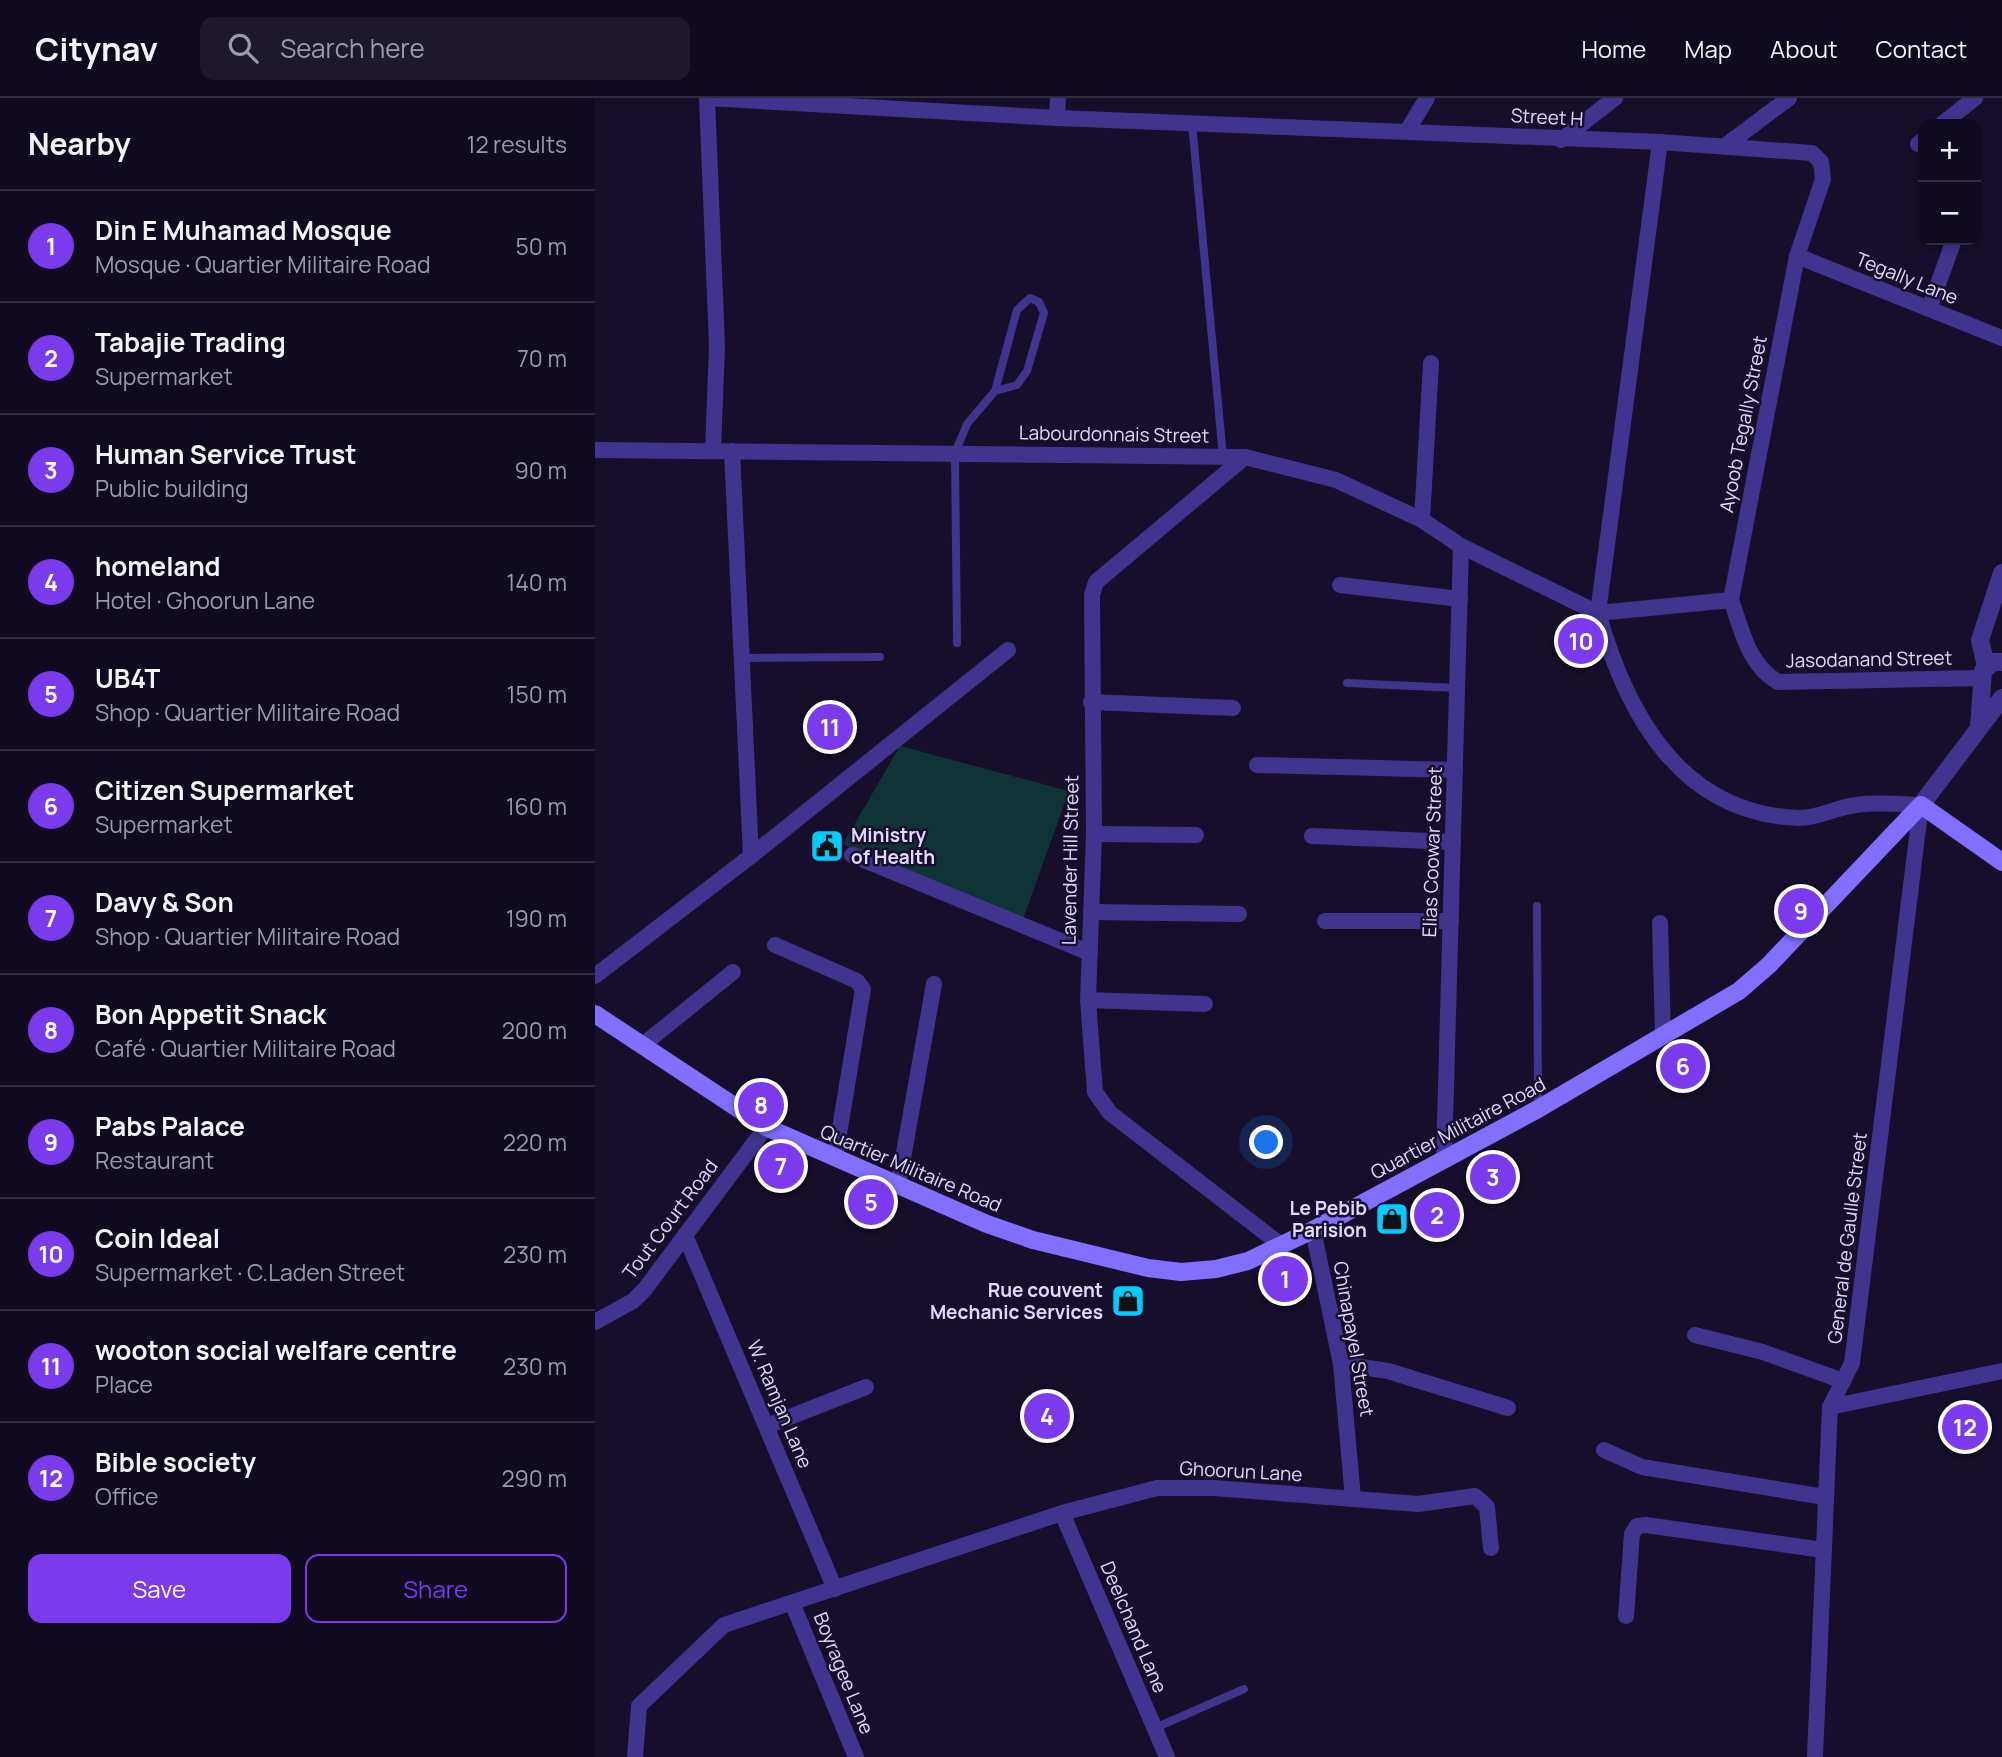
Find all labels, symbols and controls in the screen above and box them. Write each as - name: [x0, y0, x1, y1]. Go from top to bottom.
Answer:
- search box: [200, 17, 690, 80]
- text: Citynav: [35, 26, 158, 71]
- icon: search: [224, 29, 262, 67]
- text: Search here: [280, 30, 425, 66]
- text: Home: [1581, 32, 1646, 65]
- text: Map: [1684, 32, 1732, 65]
- text: About: [1770, 32, 1838, 65]
- text: Contact: [1876, 32, 1967, 65]
- street label: Street H: [1510, 102, 1584, 132]
- map controls: [1918, 119, 1981, 245]
- button: +: [1918, 119, 1981, 182]
- text: Nearby: [28, 123, 131, 164]
- text: 12 results: [466, 128, 567, 160]
- button: −: [1918, 182, 1981, 245]
- text: Din E Muhamad Mosque: [95, 212, 392, 248]
- text: 1: [46, 230, 56, 262]
- text: 50 m: [516, 230, 567, 262]
- street label: Tegally Lane: [1852, 246, 1962, 310]
- text: Mosque · Quartier Militaire Road: [95, 248, 431, 280]
- text: Tabajie Trading: [95, 324, 286, 360]
- street label: Ayoob Tegally Street: [1713, 333, 1773, 515]
- text: 2: [44, 342, 58, 374]
- text: 70 m: [517, 342, 567, 374]
- text: Supermarket: [95, 360, 233, 392]
- street label: Labourdonnais Street: [1019, 419, 1209, 449]
- text: Human Service Trust: [95, 436, 357, 472]
- text: 3: [44, 454, 58, 486]
- text: 90 m: [515, 454, 567, 486]
- text: Public building: [95, 472, 249, 504]
- text: homeland: [95, 548, 221, 584]
- text: 4: [44, 566, 58, 598]
- text: 140 m: [506, 566, 567, 598]
- text: Hotel · Ghoorun Lane: [95, 584, 315, 616]
- pin: 10: [1558, 615, 1604, 667]
- street label: Jasodanand Street: [1786, 645, 1952, 673]
- text: UB4T: [95, 660, 160, 696]
- text: 5: [44, 678, 58, 710]
- text: 150 m: [507, 678, 567, 710]
- text: Shop · Quartier Militaire Road: [95, 696, 400, 728]
- pin: 11: [807, 701, 853, 753]
- street label: Elias Coowar Street: [1416, 766, 1448, 938]
- text: Citizen Supermarket: [95, 772, 354, 808]
- street label: Lavender Hill Street: [1056, 775, 1084, 945]
- text: 6: [44, 790, 58, 822]
- text: 160 m: [506, 790, 567, 822]
- text: Supermarket: [95, 808, 233, 840]
- place label: Ministry of Health: [851, 822, 935, 870]
- public building icon: Ministry of Health: [808, 827, 846, 865]
- text: Davy & Son: [95, 884, 234, 920]
- pin: 9: [1778, 885, 1824, 937]
- text: 7: [45, 902, 57, 934]
- text: 190 m: [506, 902, 567, 934]
- text: Shop · Quartier Militaire Road: [95, 920, 400, 952]
- text: Bon Appetit Snack: [95, 996, 326, 1032]
- text: 8: [44, 1014, 58, 1046]
- text: 200 m: [502, 1014, 567, 1046]
- text: Café · Quartier Militaire Road: [95, 1032, 396, 1064]
- pin: 6: [1660, 1040, 1706, 1092]
- street label: Quartier Militaire Road: [1366, 1071, 1550, 1185]
- pin: 8: [738, 1079, 784, 1131]
- text: Pabs Palace: [95, 1108, 245, 1144]
- street label: Quartier Militaire Road: [816, 1118, 1006, 1218]
- your location: [1249, 1125, 1283, 1159]
- text: 9: [44, 1126, 58, 1158]
- text: 220 m: [503, 1126, 567, 1158]
- street label: General de Gaulle Street: [1821, 1131, 1873, 1345]
- pin: 7: [758, 1140, 804, 1192]
- text: Restaurant: [95, 1144, 214, 1176]
- pin: 3: [1470, 1151, 1516, 1203]
- street label: Tout Court Road: [617, 1154, 723, 1284]
- pin: 5: [848, 1176, 894, 1228]
- pin: 2: [1414, 1189, 1460, 1241]
- place label: Le Pebib Parision: [1289, 1195, 1367, 1243]
- shop icon: Le Pebib Parision: [1373, 1200, 1411, 1238]
- text: Coin Ideal: [95, 1220, 220, 1256]
- text: 10: [38, 1238, 64, 1270]
- text: 230 m: [503, 1238, 567, 1270]
- pin: 1: [1262, 1253, 1308, 1305]
- text: Supermarket · C.Laden Street: [95, 1256, 405, 1288]
- street label: Chinapayel Street: [1328, 1259, 1380, 1419]
- place label: Rue couvent Mechanic Services: [930, 1277, 1103, 1325]
- shop icon: Rue couvent Mechanic Services: [1109, 1282, 1147, 1320]
- text: wooton social welfare centre: [95, 1332, 457, 1368]
- street label: W. Ramjan Lane: [741, 1336, 819, 1472]
- text: 11: [41, 1350, 61, 1382]
- text: 230 m: [503, 1350, 567, 1382]
- text: Place: [95, 1368, 153, 1400]
- pin: 4: [1024, 1390, 1070, 1442]
- pin: 12: [1942, 1401, 1988, 1453]
- text: Bible society: [95, 1444, 256, 1480]
- street label: Ghoorun Lane: [1179, 1455, 1303, 1487]
- text: 12: [39, 1462, 63, 1494]
- text: 290 m: [501, 1462, 567, 1494]
- text: Office: [95, 1480, 158, 1512]
- button: Save: [28, 1554, 291, 1623]
- button: Share: [305, 1554, 567, 1623]
- street label: Deelchand Lane: [1095, 1557, 1173, 1697]
- street label: Boyragee Lane: [808, 1608, 880, 1738]

